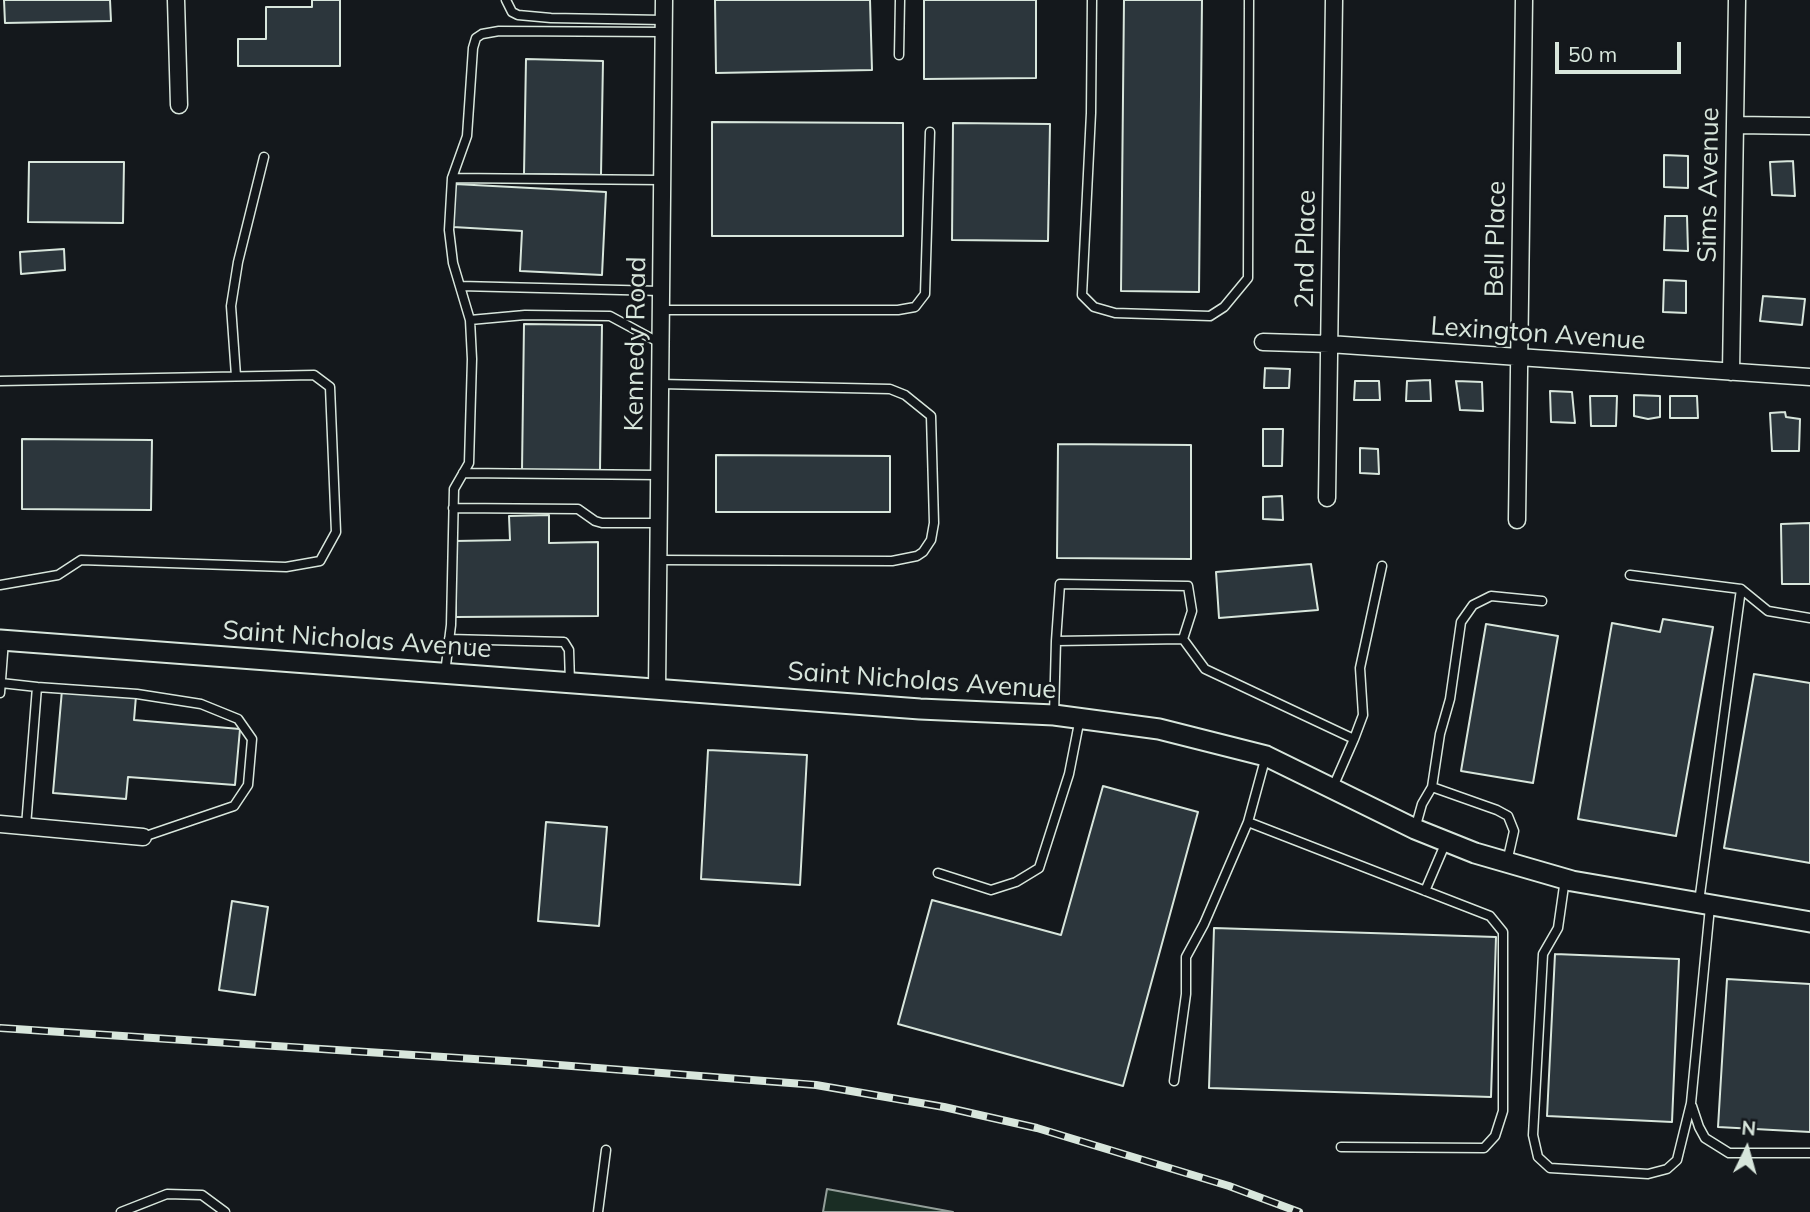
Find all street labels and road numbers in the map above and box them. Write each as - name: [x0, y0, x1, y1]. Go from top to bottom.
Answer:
- street label: Sims Avenue: [1692, 107, 1726, 263]
- street label: Bell Place: [1479, 181, 1513, 297]
- street label: 2nd Place: [1289, 189, 1323, 309]
- street label: Kennedy Road: [619, 256, 653, 432]
- street label: Lexington Avenue: [1429, 311, 1647, 357]
- street label: Saint Nicholas Avenue: [221, 615, 493, 665]
- street label: Saint Nicholas Avenue: [786, 656, 1058, 706]

